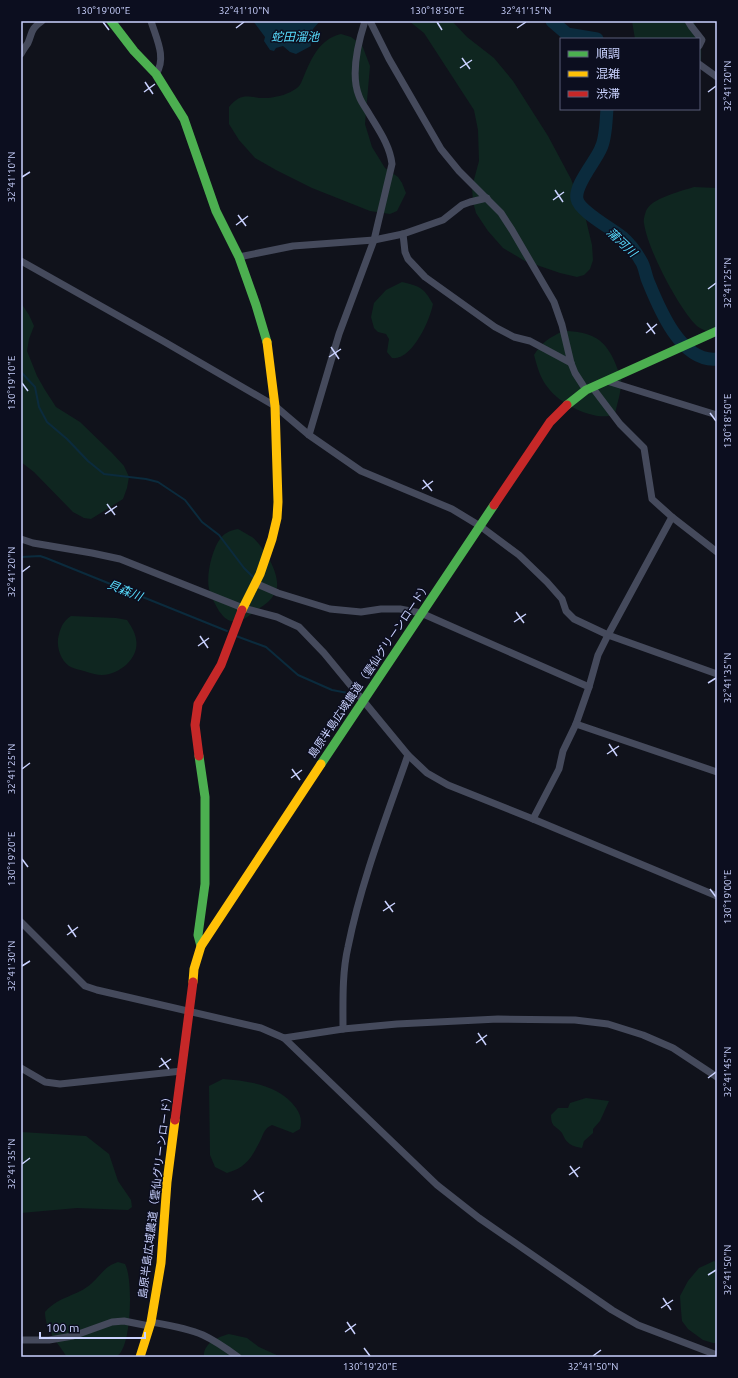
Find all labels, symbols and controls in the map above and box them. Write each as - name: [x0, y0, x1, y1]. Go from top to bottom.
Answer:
- text: 130°19'00"E: [76, 5, 131, 16]
- text: 32°41'10"N: [219, 5, 269, 16]
- text: 130°18'50"E: [410, 5, 465, 16]
- text: 32°41'15"N: [501, 5, 551, 16]
- water label: 蛇田溜池: [271, 30, 320, 43]
- legend: [560, 38, 700, 110]
- text: 順調: [596, 47, 620, 60]
- text: 32°41'20"N: [722, 61, 733, 111]
- text: 混雑: [596, 67, 620, 80]
- text: 渋滞: [596, 87, 620, 100]
- text: 32°41'10"N: [6, 152, 17, 202]
- water label: 蒲河川: [604, 225, 641, 260]
- text: 32°41'25"N: [722, 258, 733, 308]
- text: 130°19'10"E: [6, 355, 17, 410]
- text: 130°18'50"E: [722, 393, 733, 448]
- text: 32°41'20"N: [6, 547, 17, 597]
- water label: 貝森川: [106, 577, 146, 604]
- street label: 島原半島広域農道（雲仙グリーンロード）: [306, 580, 432, 760]
- text: 32°41'35"N: [722, 653, 733, 703]
- text: 32°41'25"N: [6, 744, 17, 794]
- text: 130°19'20"E: [6, 831, 17, 886]
- text: 130°19'00"E: [722, 869, 733, 924]
- text: 32°41'30"N: [6, 941, 17, 991]
- text: 32°41'45"N: [722, 1047, 733, 1097]
- street label: 島原半島広域農道（雲仙グリーンロード）: [136, 1091, 174, 1299]
- text: 32°41'35"N: [6, 1139, 17, 1189]
- text: 32°41'50"N: [722, 1245, 733, 1295]
- scale bar: [40, 1314, 145, 1340]
- text: 100 m: [46, 1321, 79, 1334]
- text: 130°19'20"E: [343, 1361, 398, 1372]
- text: 32°41'50"N: [568, 1361, 618, 1372]

